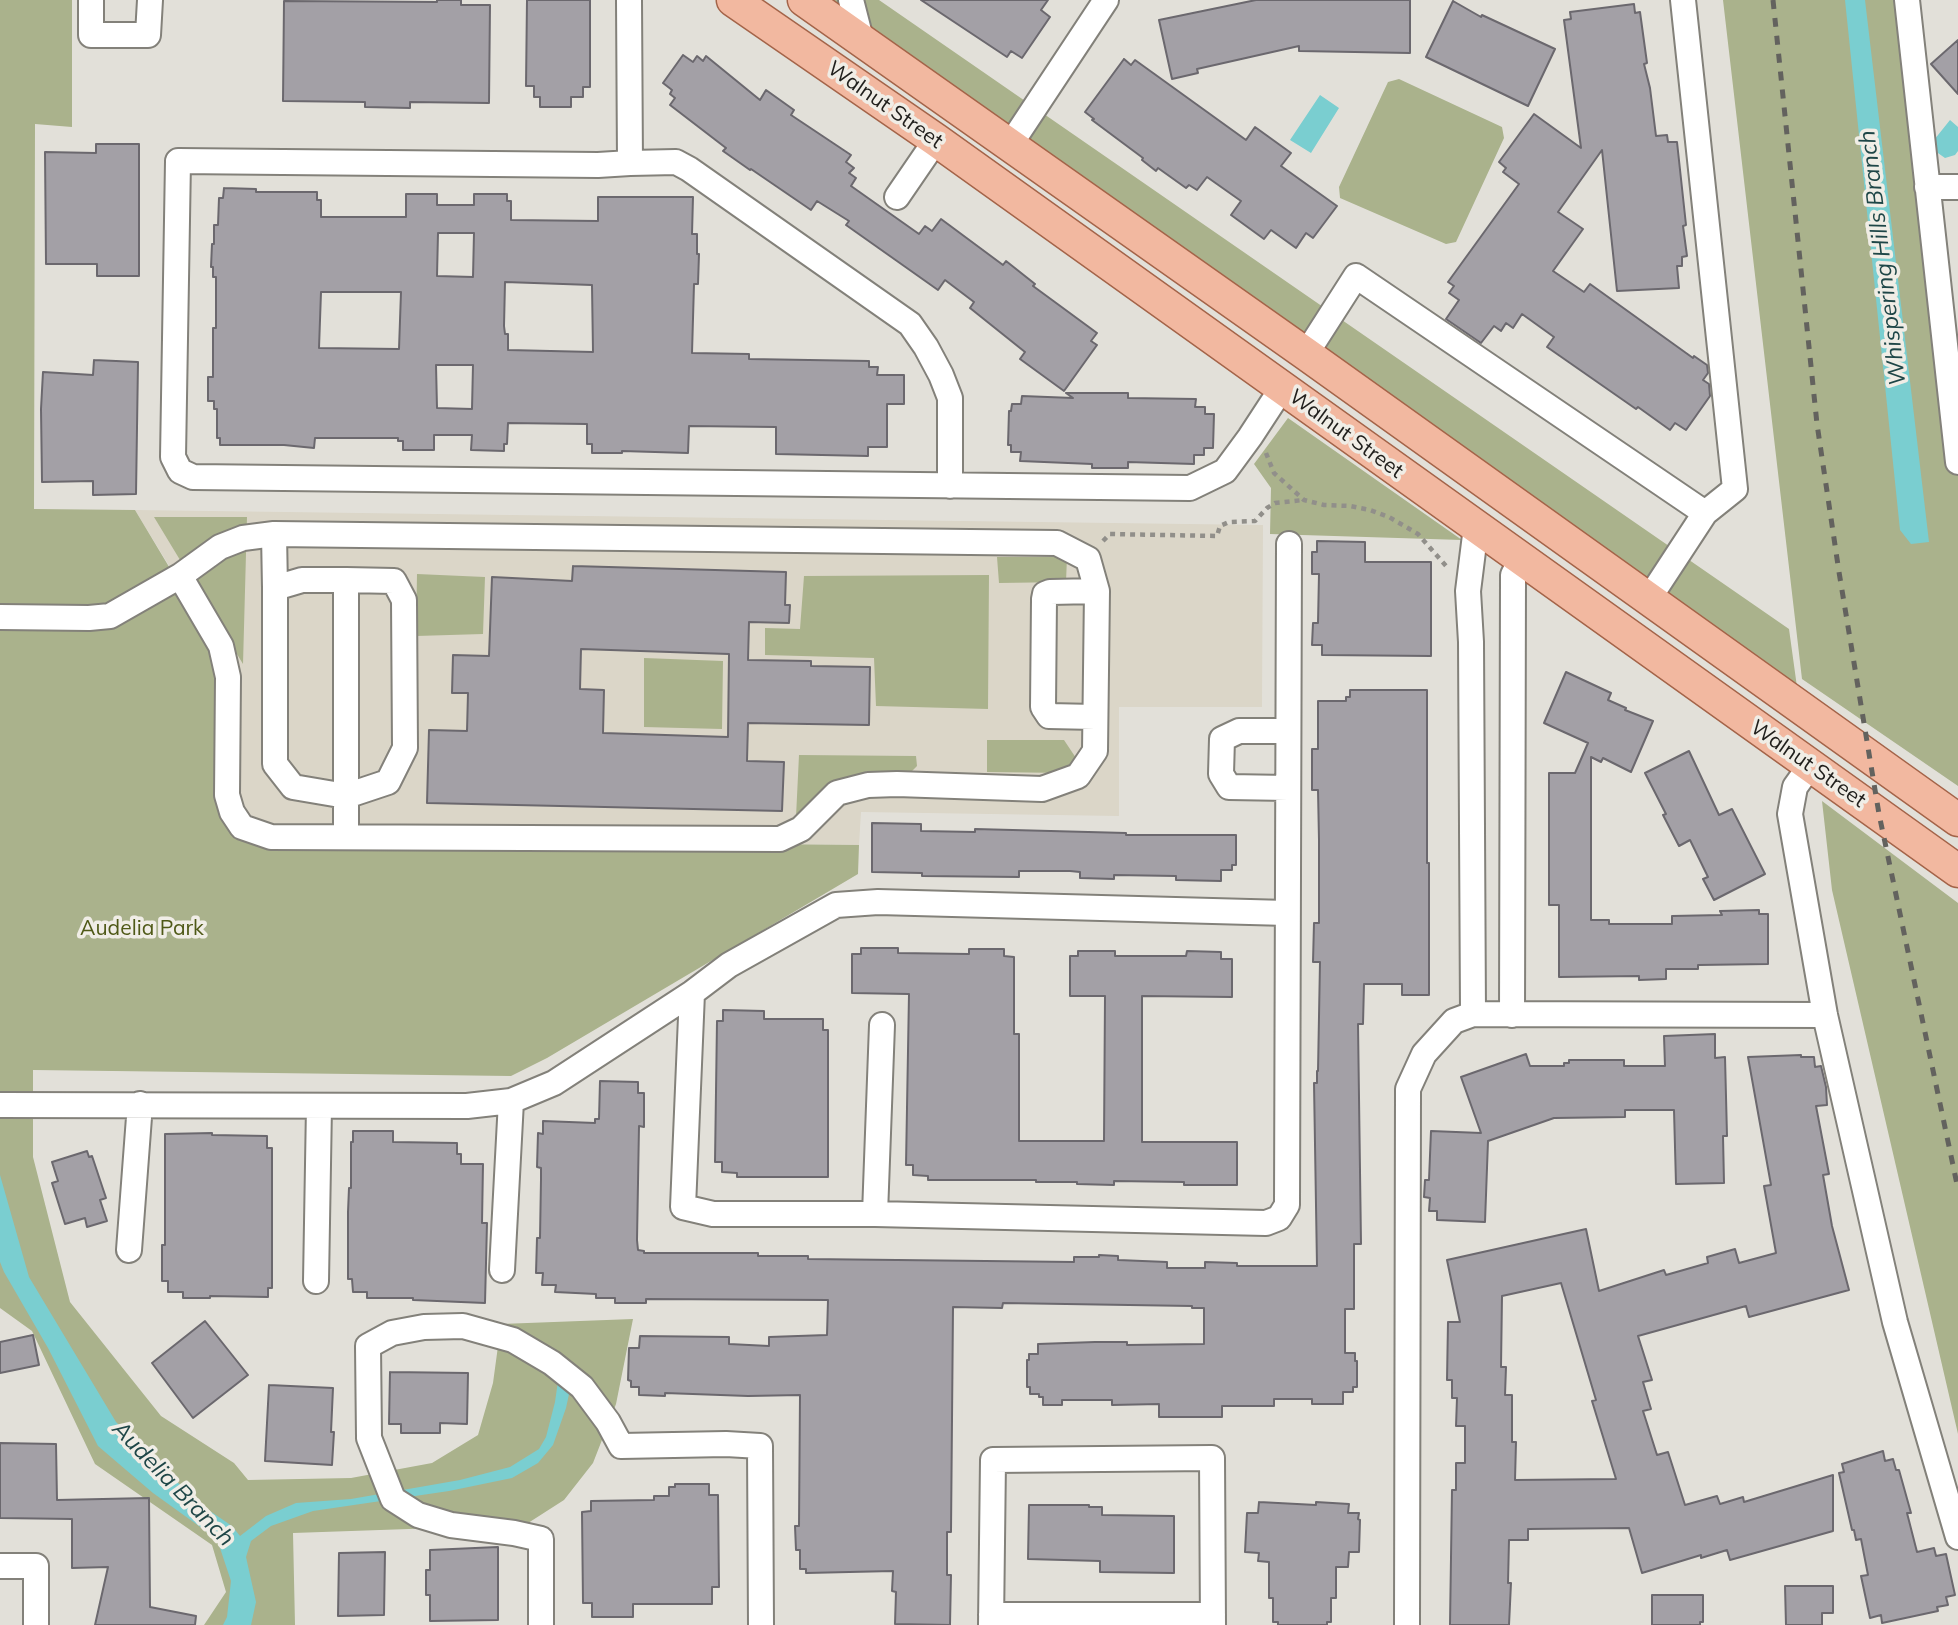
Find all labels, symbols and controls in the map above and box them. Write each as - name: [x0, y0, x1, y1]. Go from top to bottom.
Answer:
- street label: Walnut Street: [822, 56, 948, 154]
- water label: Whispering Hills Branch: [1854, 129, 1912, 387]
- street label: Walnut Street: [1284, 384, 1408, 484]
- street label: Walnut Street: [1745, 715, 1871, 813]
- park label: Audelia Park: [80, 916, 204, 942]
- water label: Audelia Branch: [106, 1416, 240, 1552]

